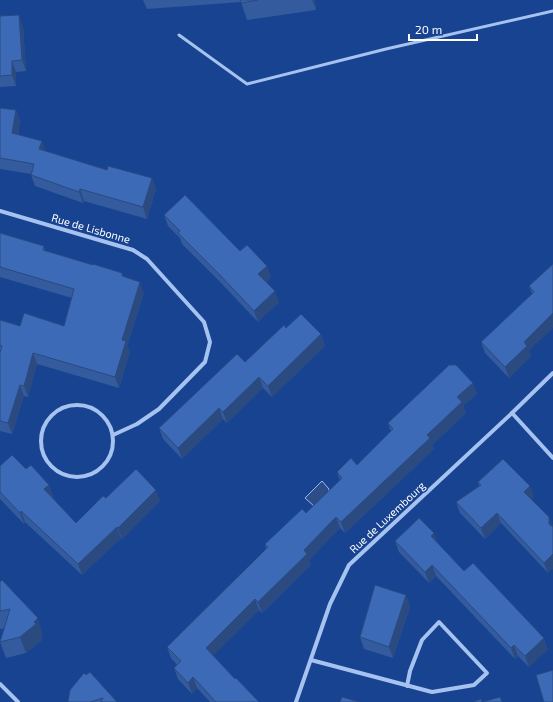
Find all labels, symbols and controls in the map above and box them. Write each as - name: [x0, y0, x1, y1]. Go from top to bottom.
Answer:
- scale bar: [409, 16, 477, 42]
- text: 20 m: [415, 22, 442, 36]
- street label: Rue de Lisbonne: [50, 211, 132, 245]
- street label: Rue de Luxembourg: [347, 479, 427, 555]

